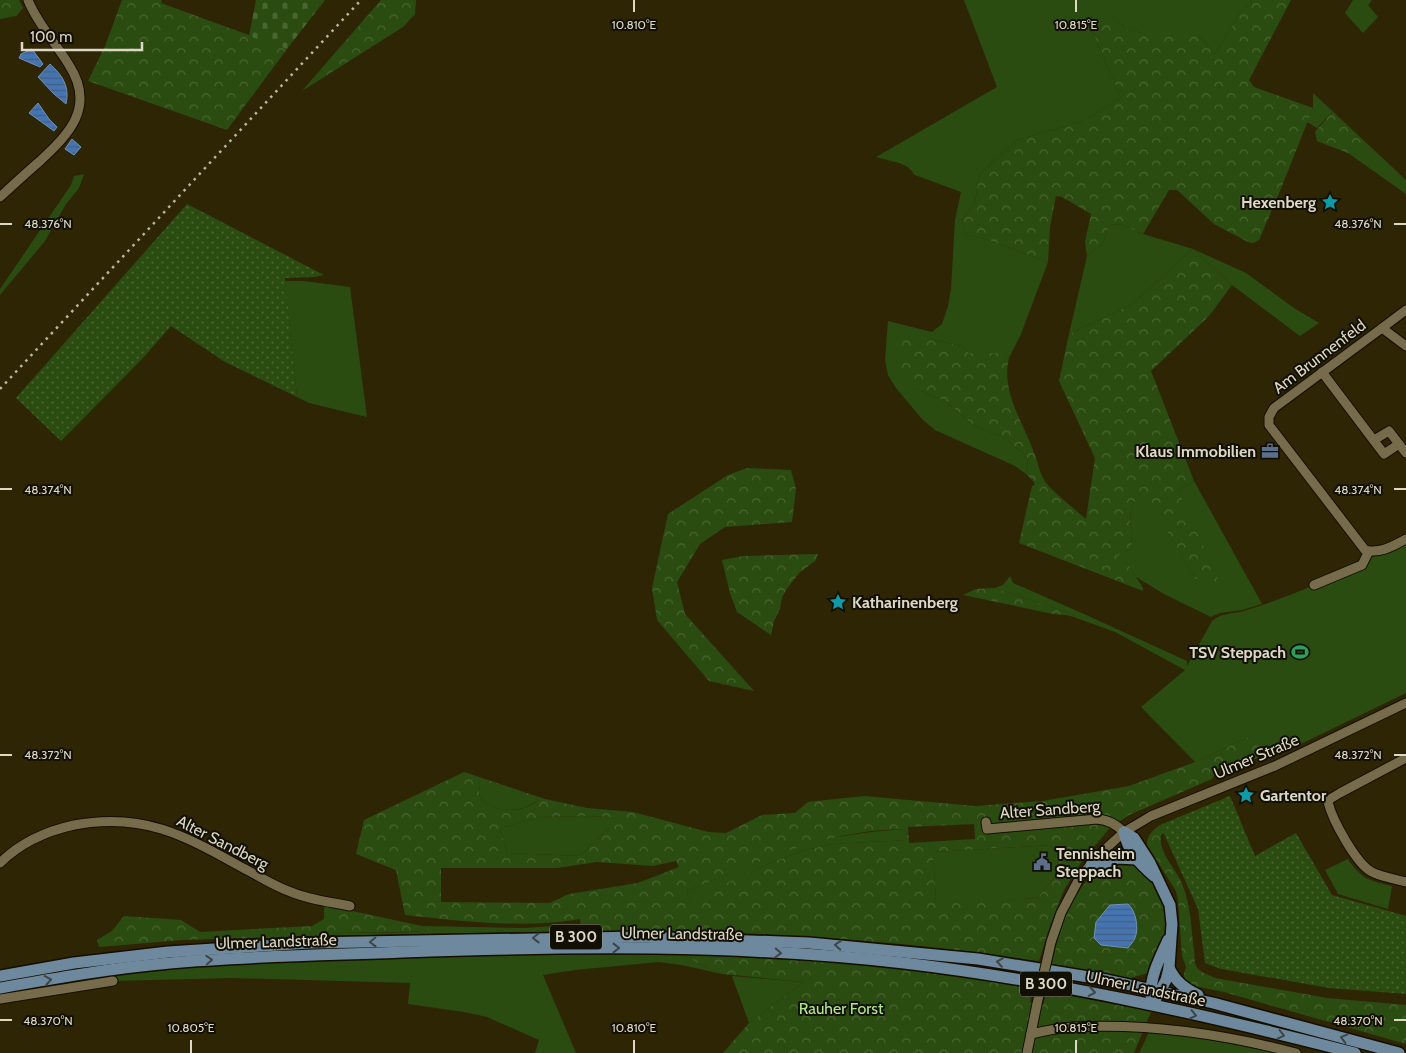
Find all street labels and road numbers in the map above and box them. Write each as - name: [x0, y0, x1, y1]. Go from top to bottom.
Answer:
- street label: Am Brunnenfeld: [1269, 315, 1369, 397]
- street label: Ulmer Straße: [1211, 730, 1302, 783]
- street label: Alter Sandberg: [999, 796, 1102, 822]
- street label: Alter Sandberg: [174, 811, 273, 874]
- street label: Ulmer Landstraße: [621, 923, 743, 944]
- road number: B 300: [550, 924, 602, 950]
- street label: Ulmer Landstraße: [215, 930, 337, 953]
- street label: Ulmer Landstraße: [1084, 967, 1207, 1010]
- road number: B 300: [1020, 972, 1072, 996]

